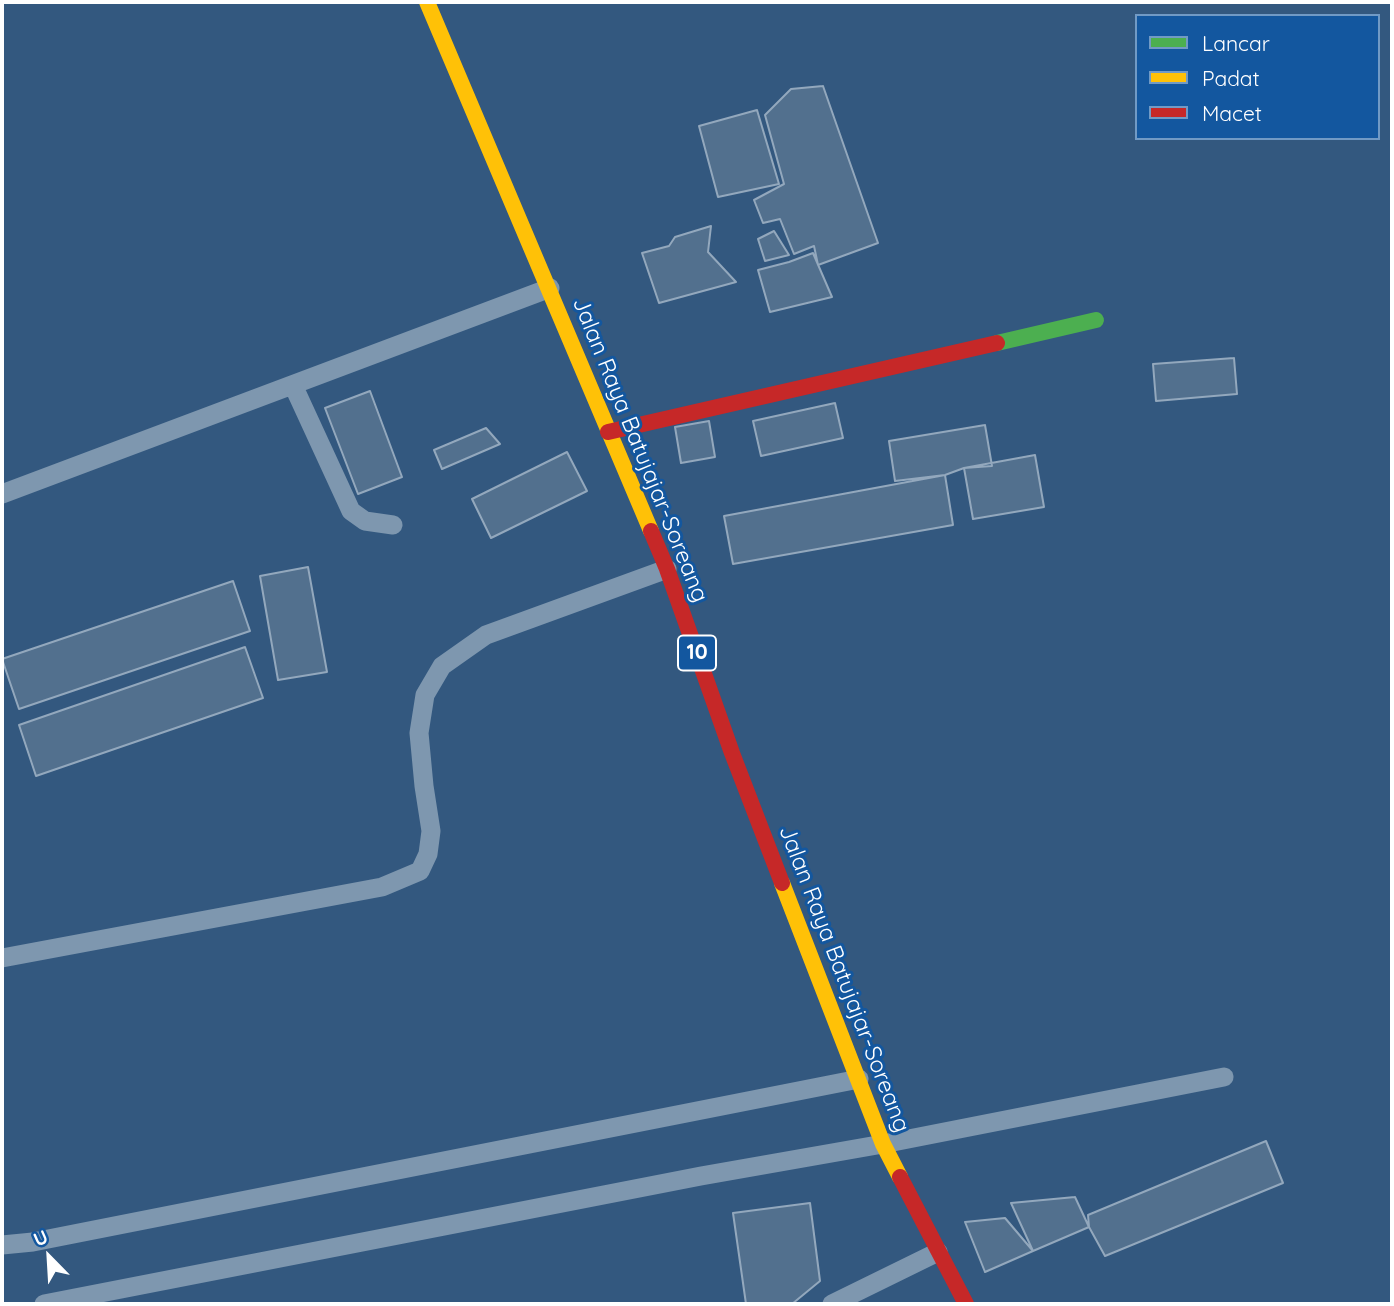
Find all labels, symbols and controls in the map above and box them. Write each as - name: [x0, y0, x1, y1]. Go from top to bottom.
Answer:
- legend: [1135, 14, 1380, 140]
- text: Lancar: [1202, 30, 1270, 56]
- text: Padat: [1202, 65, 1260, 91]
- text: Macet: [1202, 100, 1262, 126]
- street label: Jalan Raya Batujajar-Soreang: [566, 294, 714, 606]
- road number: 10: [678, 636, 716, 670]
- street label: Jalan Raya Batujajar-Soreang: [773, 822, 915, 1136]
- north arrow: [14, 1222, 84, 1292]
- text: U: [29, 1224, 51, 1252]

